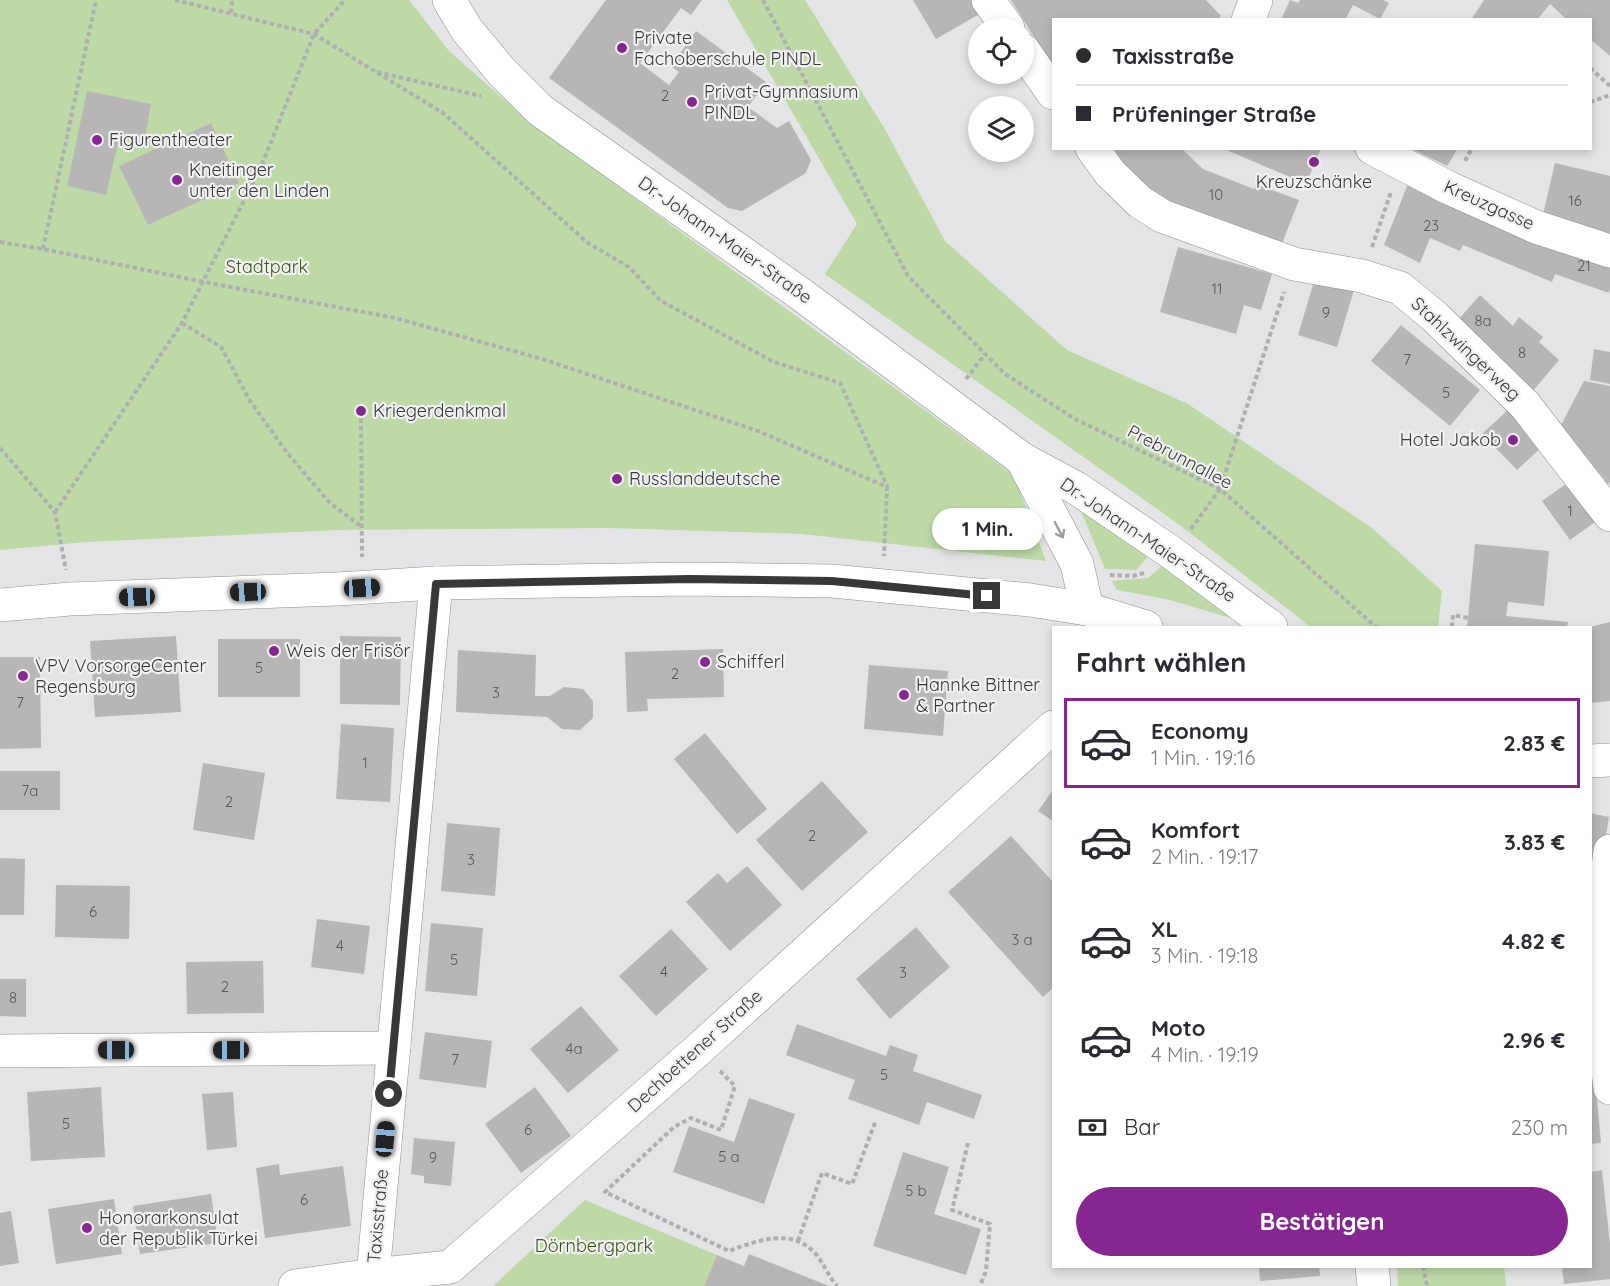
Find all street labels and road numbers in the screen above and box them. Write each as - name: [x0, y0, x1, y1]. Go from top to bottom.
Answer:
- street label: Dr.-Johann-Maier-Straße: [634, 171, 817, 308]
- street label: Kreuzgasse: [1440, 174, 1538, 235]
- street label: Stahlzwingerweg: [1407, 292, 1526, 405]
- street label: Prebrunnallee: [1124, 419, 1237, 494]
- street label: Dr.-Johann-Maier-Straße: [1056, 472, 1241, 607]
- street label: Dechbettener Straße: [622, 984, 767, 1117]
- street label: Taxisstraße: [362, 1168, 393, 1264]

